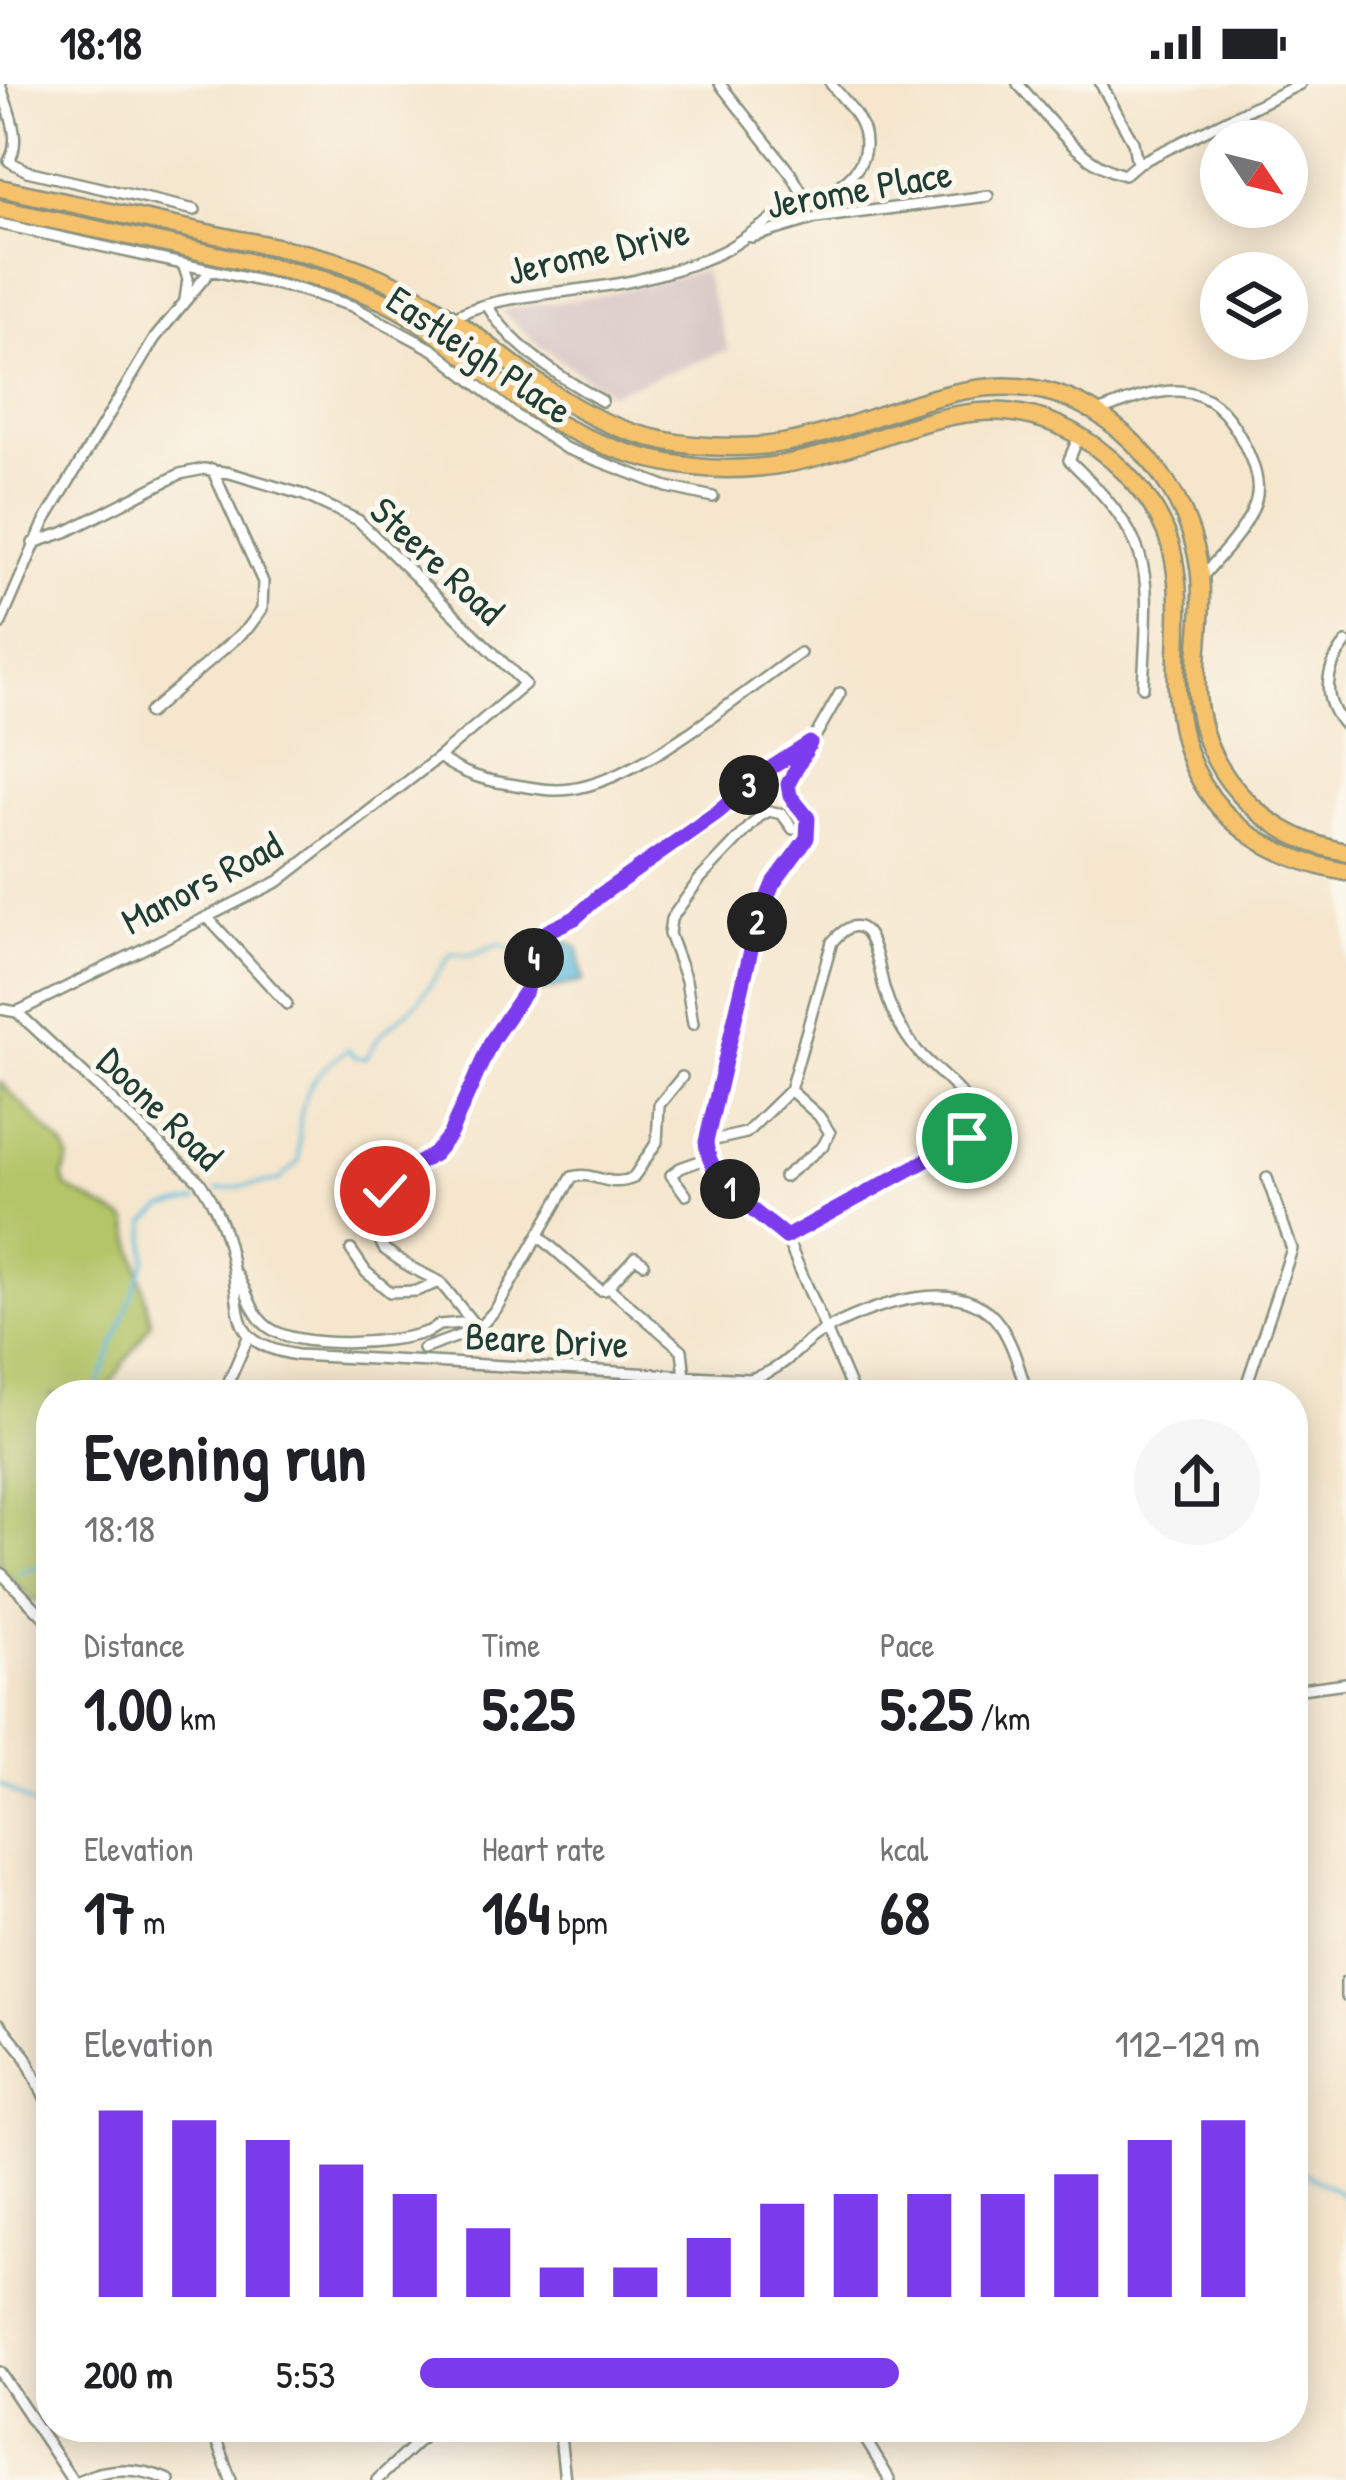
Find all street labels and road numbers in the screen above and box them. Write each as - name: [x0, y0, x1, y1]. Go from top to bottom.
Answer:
- street label: Jerome Place: [762, 146, 956, 230]
- street label: Jerome Drive: [502, 203, 694, 297]
- street label: Eastleigh Place: [377, 272, 583, 436]
- street label: Steere Road: [359, 484, 517, 636]
- street label: Manors Road: [111, 818, 291, 946]
- street label: Doone Road: [86, 1035, 236, 1181]
- street label: Beare Drive: [464, 1308, 630, 1370]

